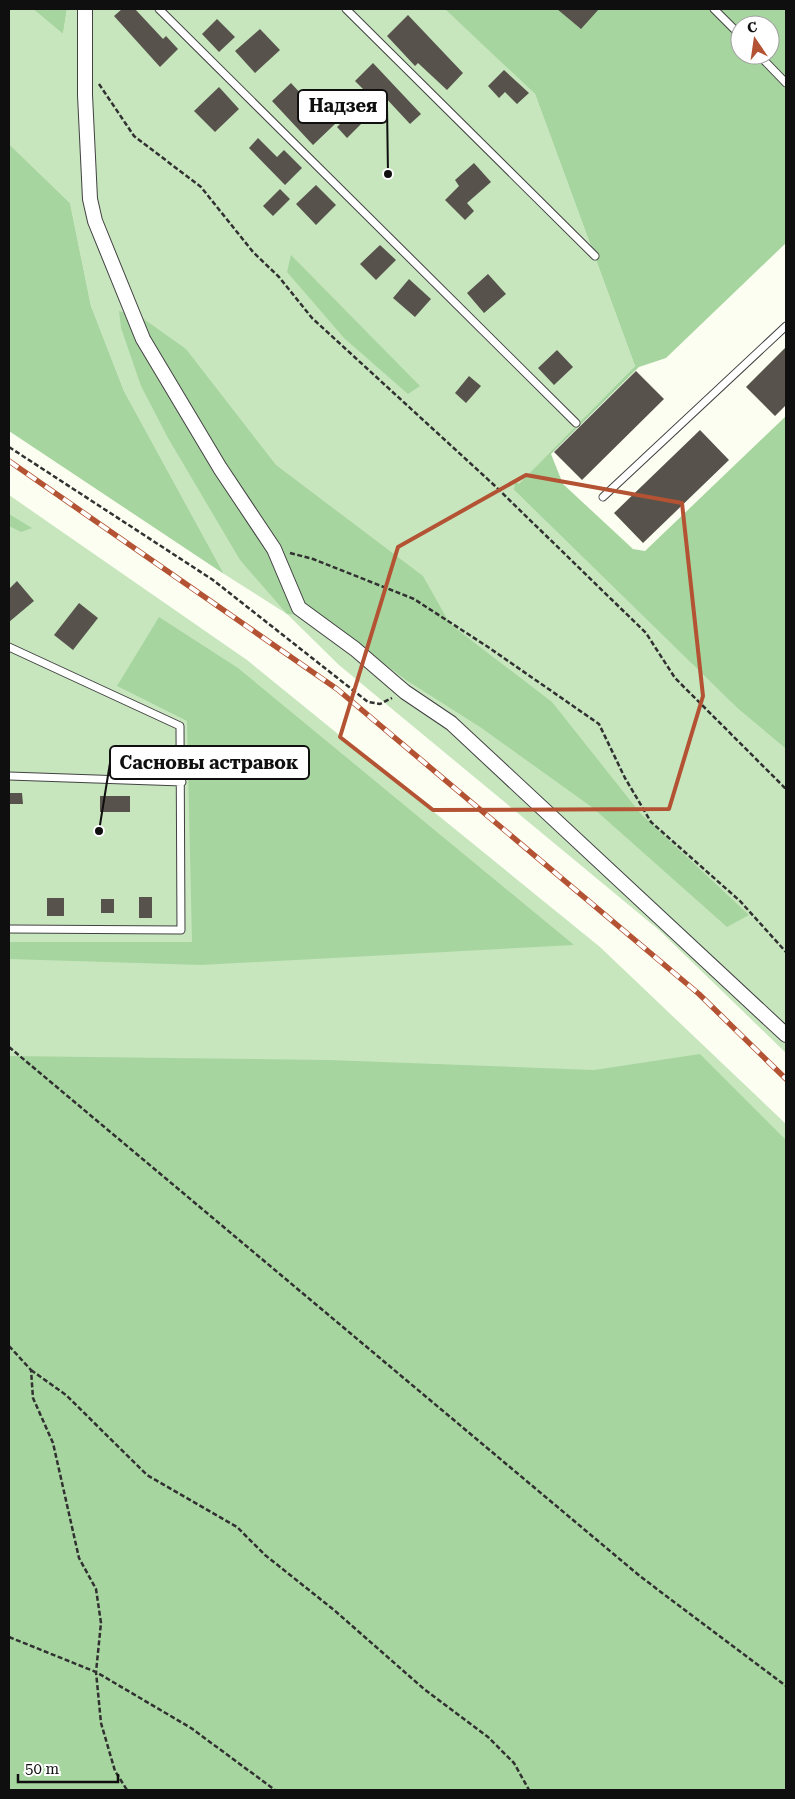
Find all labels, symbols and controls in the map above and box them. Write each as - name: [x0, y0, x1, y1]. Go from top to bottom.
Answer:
- north arrow: [730, 15, 780, 65]
- text: С: [745, 18, 759, 36]
- callout: Надзея: [298, 90, 387, 123]
- text: Надзея: [309, 95, 377, 116]
- callout: Сасновы астравок: [110, 746, 309, 779]
- text: Сасновы астравок: [120, 752, 299, 773]
- scale bar: [18, 1752, 118, 1784]
- text: 50 m: [25, 1760, 60, 1778]

